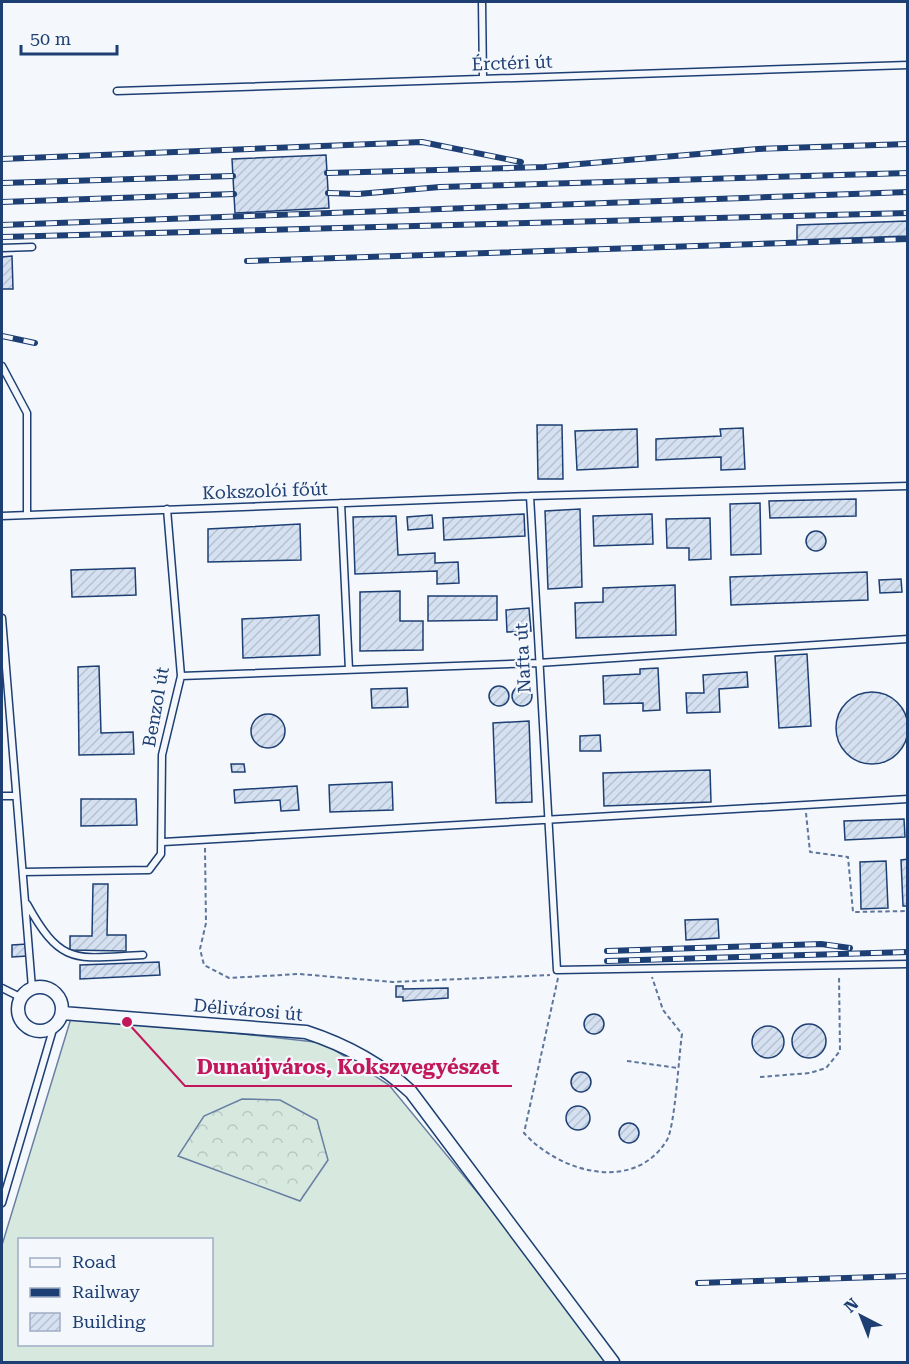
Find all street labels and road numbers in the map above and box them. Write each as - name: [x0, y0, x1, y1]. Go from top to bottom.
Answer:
- street label: Érctéri út: [471, 51, 553, 74]
- street label: Kokszolói főút: [202, 478, 328, 503]
- street label: Nafta út: [510, 622, 535, 694]
- street label: Benzol út: [138, 665, 173, 749]
- street label: Délivárosi út: [192, 994, 304, 1025]

